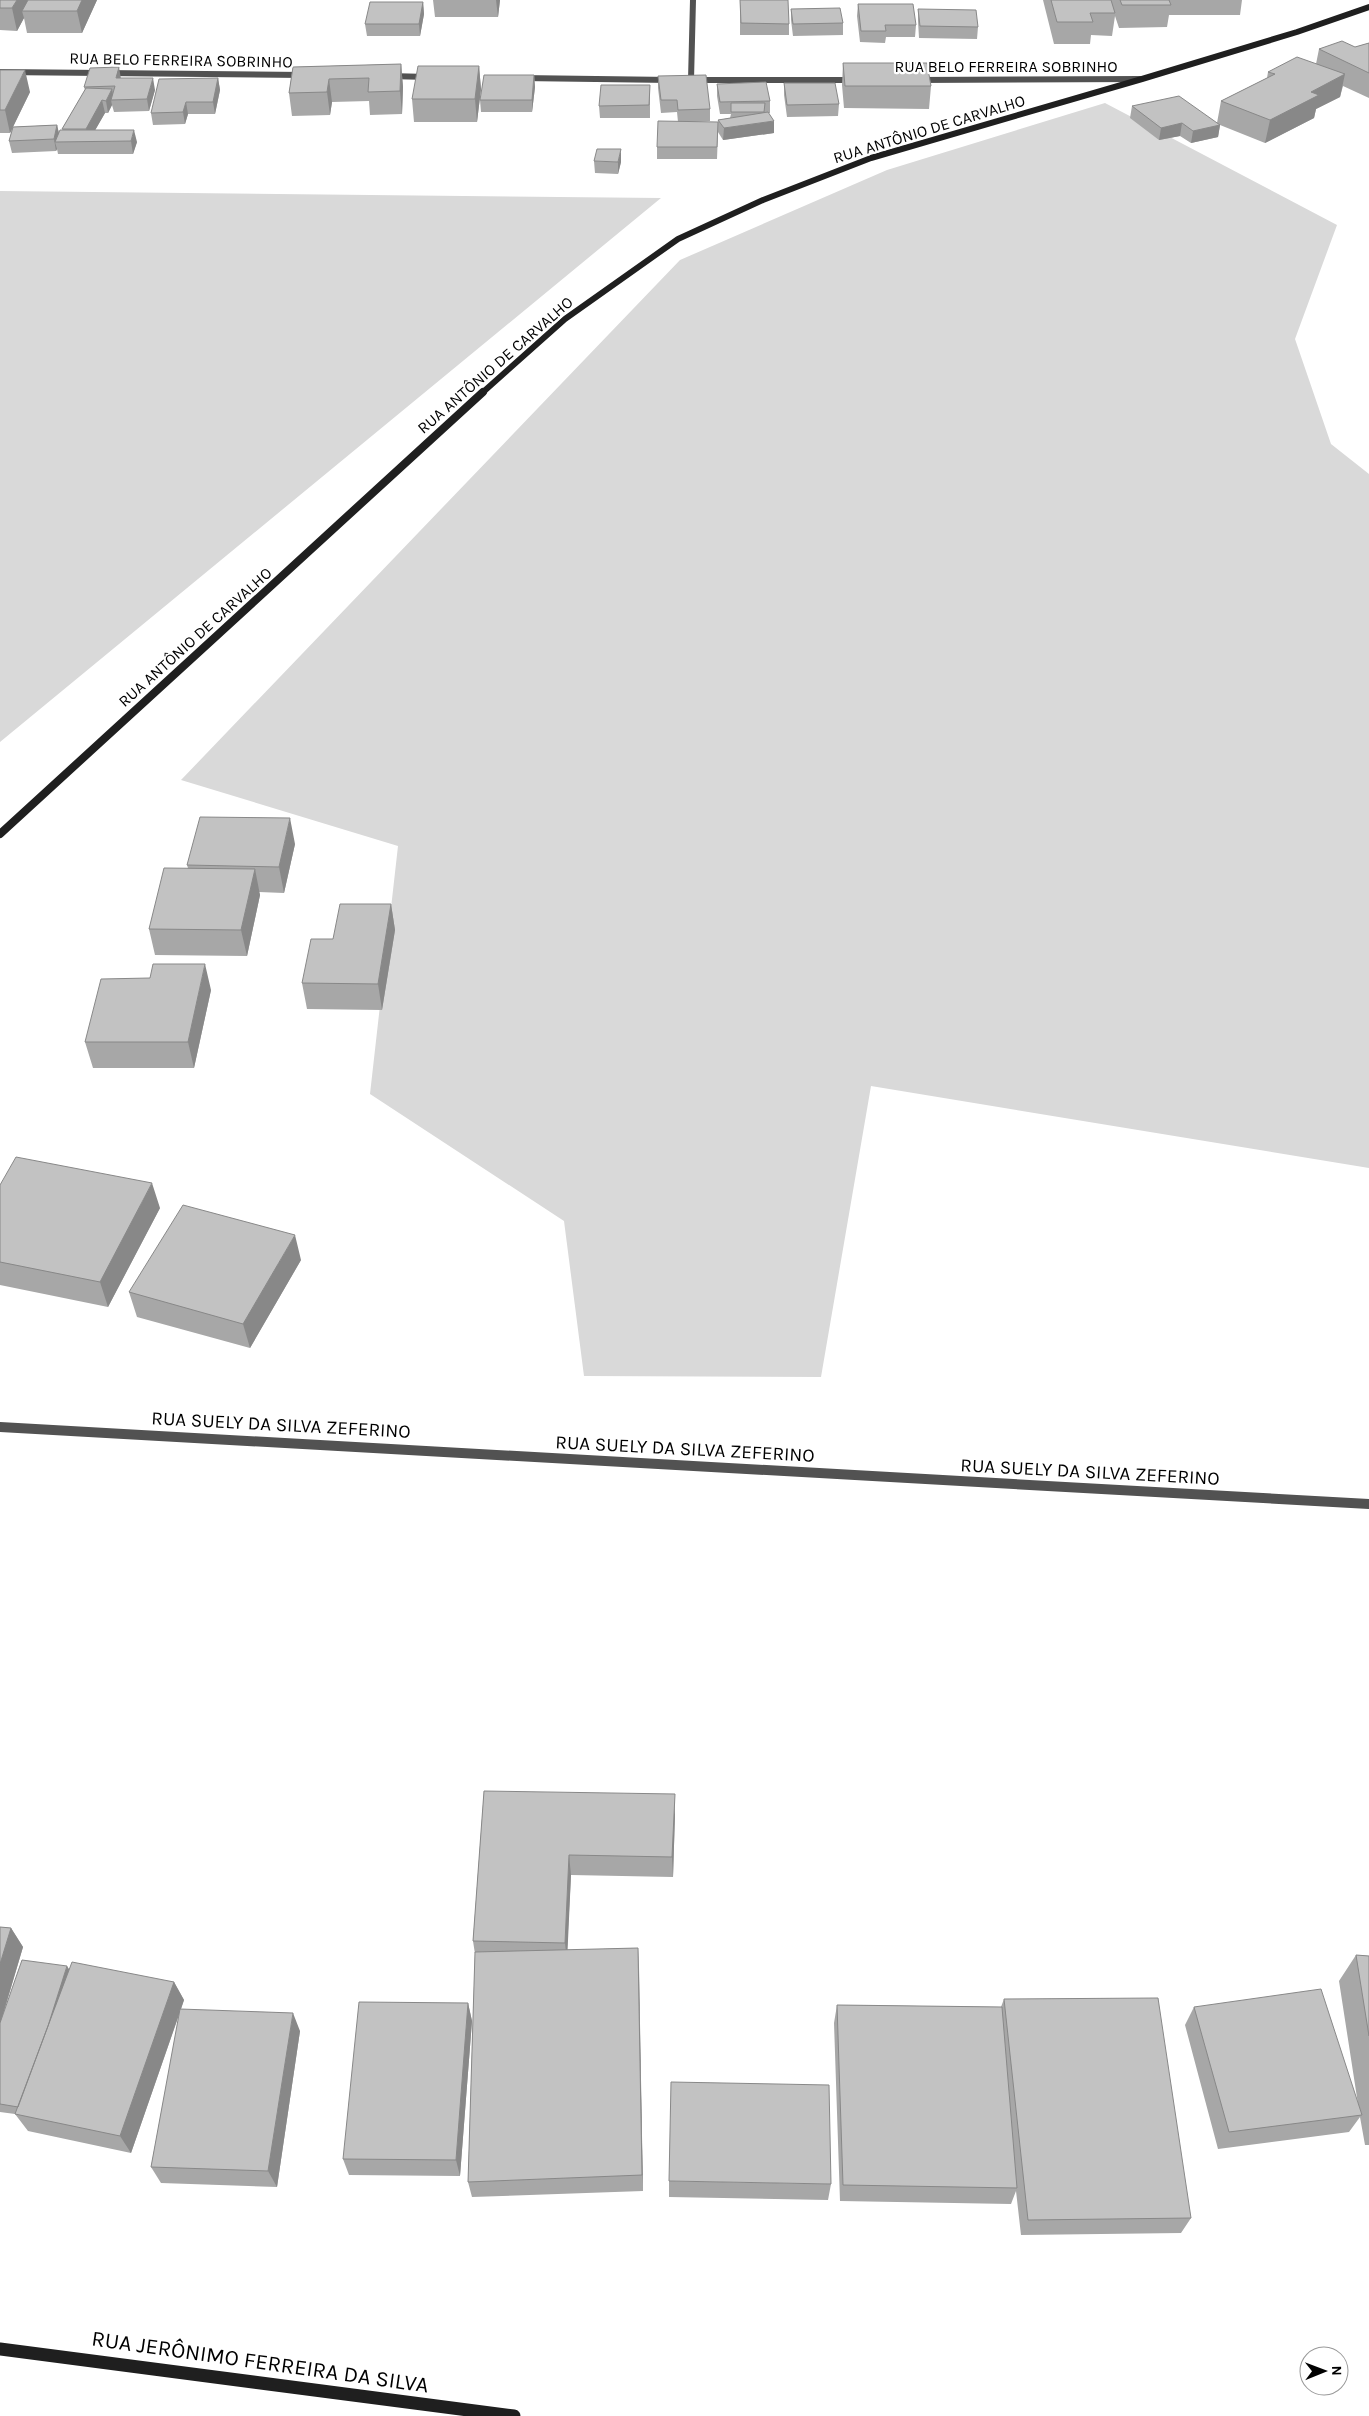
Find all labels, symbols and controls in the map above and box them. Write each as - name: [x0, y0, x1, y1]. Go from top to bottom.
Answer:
- street label: RUA BELO FERREIRA SOBRINHO: [69, 49, 293, 71]
- street label: RUA BELO FERREIRA SOBRINHO: [894, 57, 1118, 76]
- street label: RUA ANTÔNIO DE CARVALHO: [831, 91, 1027, 167]
- street label: RUA ANTÔNIO DE CARVALHO: [413, 292, 577, 438]
- street label: RUA ANTÔNIO DE CARVALHO: [114, 563, 276, 711]
- street label: RUA SUELY DA SILVA ZEFERINO: [151, 1407, 411, 1443]
- street label: RUA SUELY DA SILVA ZEFERINO: [555, 1431, 815, 1467]
- street label: RUA SUELY DA SILVA ZEFERINO: [960, 1454, 1220, 1490]
- street label: RUA JERÔNIMO FERREIRA DA SILVA: [90, 2325, 431, 2399]
- north arrow: [1299, 2346, 1349, 2396]
- text: N: [1328, 2366, 1345, 2376]

